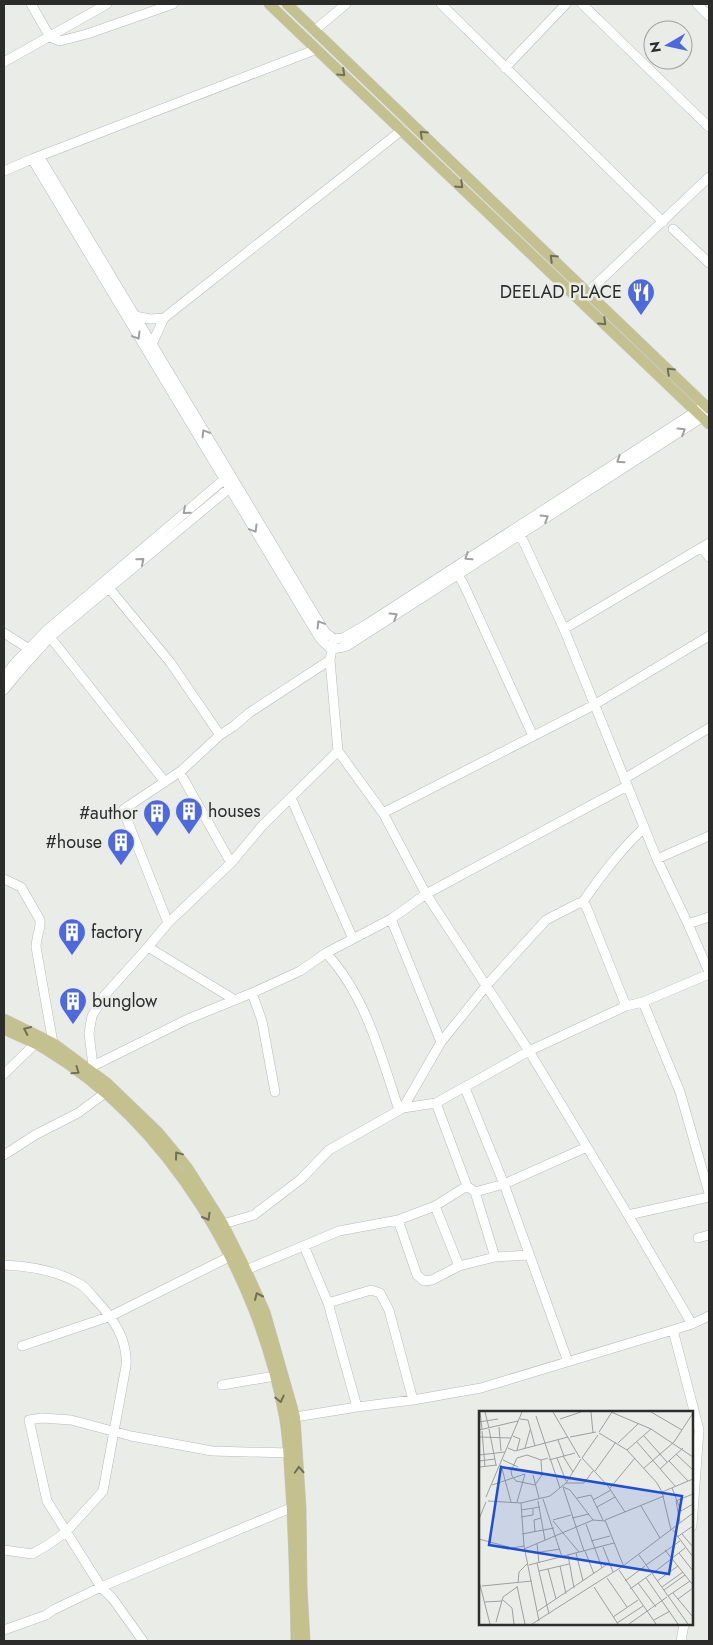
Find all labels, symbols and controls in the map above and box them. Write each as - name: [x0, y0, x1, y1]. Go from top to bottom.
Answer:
- north arrow: [643, 20, 693, 70]
- text: N: [644, 40, 666, 54]
- one-way arrow: [337, 67, 346, 76]
- one-way arrow: [419, 131, 428, 140]
- one-way arrow: [454, 179, 463, 188]
- one-way arrow: [550, 255, 559, 264]
- restaurant icon: DEELAD PLACE: [626, 277, 656, 316]
- place label: DEELAD PLACE: [500, 279, 622, 305]
- one-way arrow: [597, 316, 606, 325]
- one-way arrow: [131, 330, 141, 339]
- one-way arrow: [667, 368, 676, 377]
- one-way arrow: [677, 428, 686, 438]
- one-way arrow: [202, 429, 212, 438]
- one-way arrow: [616, 454, 626, 463]
- one-way arrow: [183, 506, 192, 514]
- one-way arrow: [540, 515, 549, 525]
- one-way arrow: [247, 524, 257, 533]
- one-way arrow: [465, 551, 474, 560]
- one-way arrow: [135, 558, 144, 567]
- one-way arrow: [388, 613, 397, 622]
- one-way arrow: [317, 620, 327, 629]
- building icon: houses: [174, 796, 204, 835]
- building icon: #author: [142, 798, 172, 837]
- place label: houses: [208, 798, 261, 824]
- place label: #author: [79, 800, 139, 826]
- building icon: #house: [106, 827, 136, 866]
- place label: #house: [46, 829, 102, 855]
- building icon: factory: [57, 917, 87, 956]
- place label: factory: [91, 919, 142, 945]
- building icon: bunglow: [58, 986, 88, 1025]
- place label: bunglow: [92, 988, 158, 1014]
- one-way arrow: [23, 1025, 32, 1036]
- one-way arrow: [70, 1065, 80, 1074]
- one-way arrow: [175, 1151, 184, 1161]
- one-way arrow: [200, 1211, 210, 1220]
- one-way arrow: [253, 1292, 264, 1301]
- one-way arrow: [274, 1395, 285, 1403]
- inset map: [479, 1411, 693, 1625]
- one-way arrow: [293, 1466, 304, 1474]

